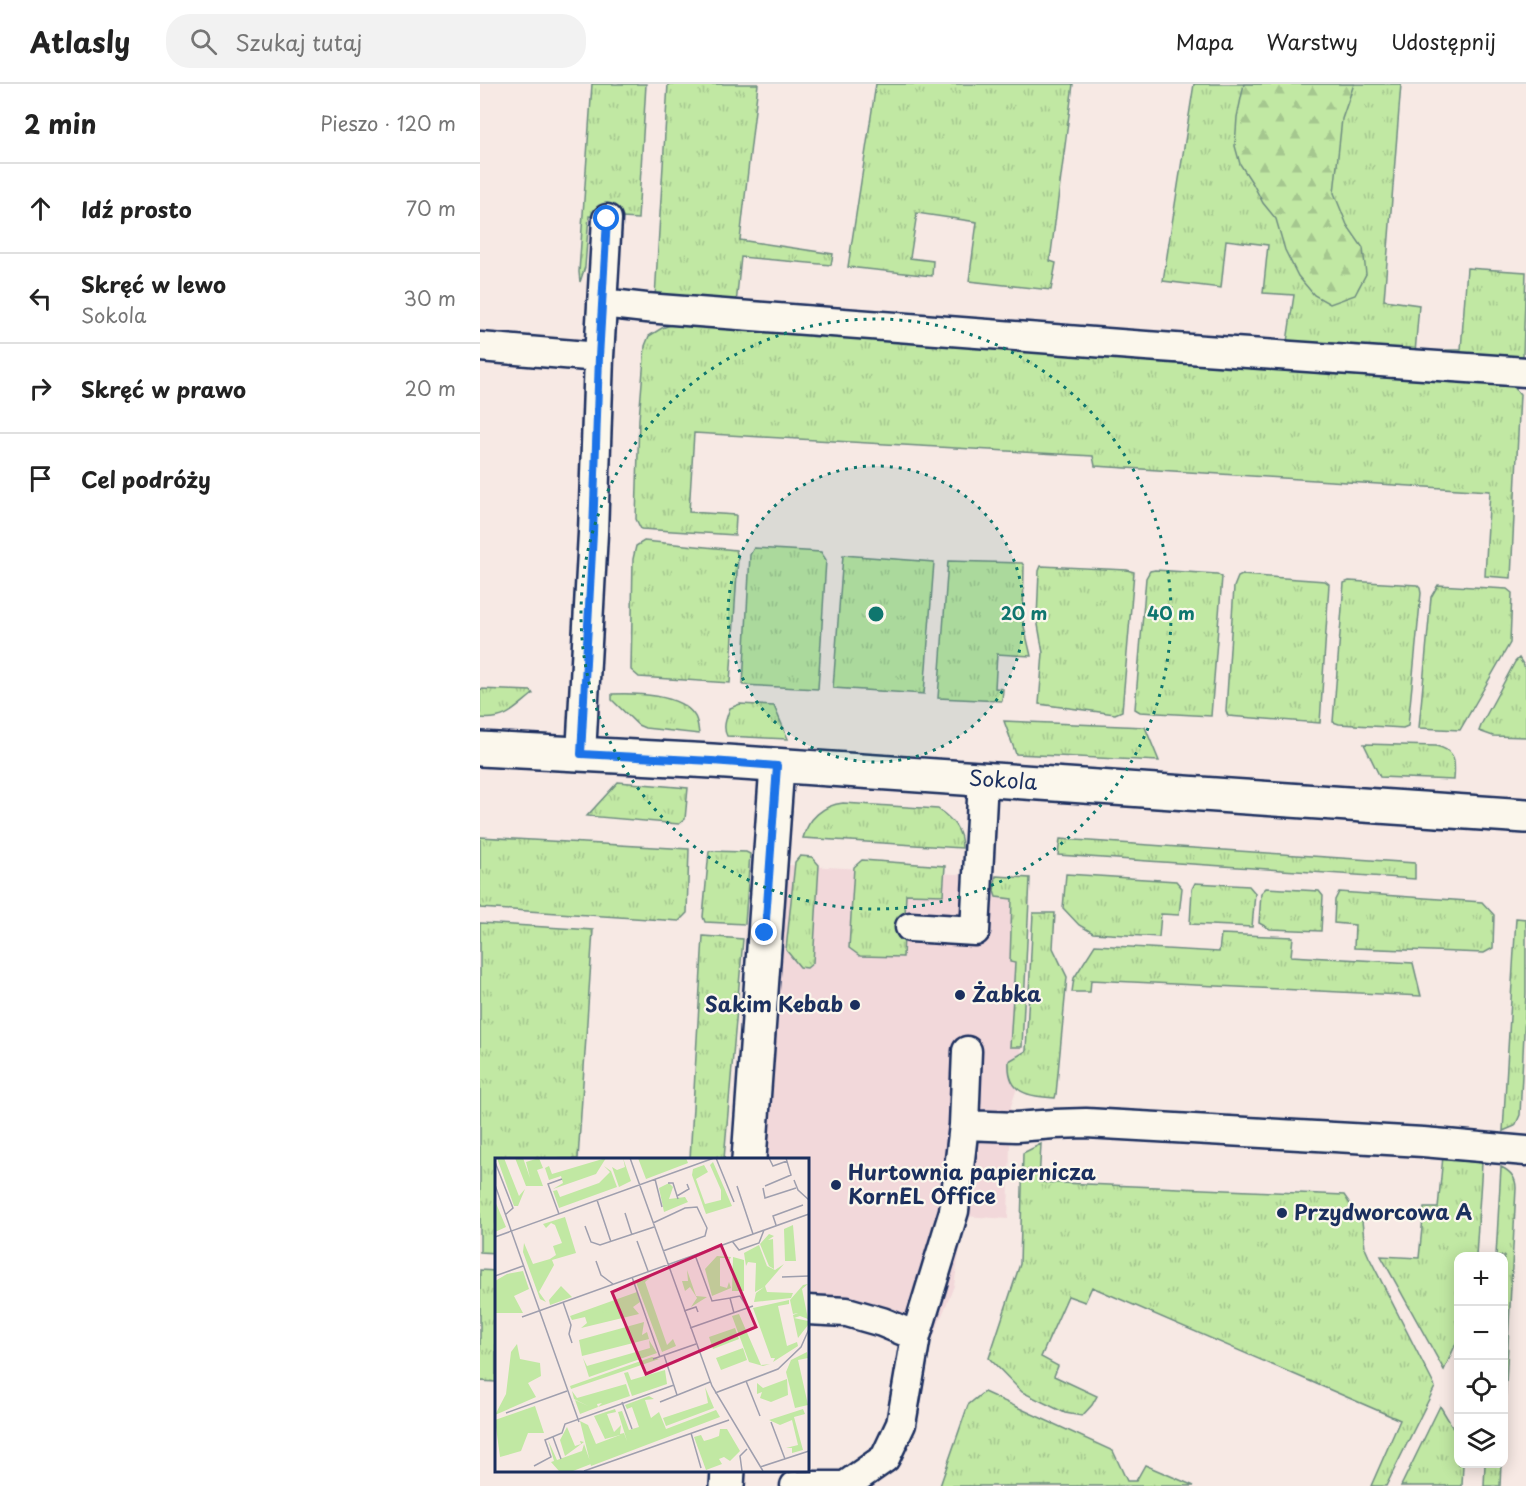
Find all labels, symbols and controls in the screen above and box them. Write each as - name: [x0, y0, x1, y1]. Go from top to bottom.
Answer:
- search box: [166, 14, 586, 68]
- text: Atlasly: [30, 20, 130, 63]
- icon: search: [187, 25, 220, 58]
- text: Szukaj tutaj: [235, 25, 362, 58]
- text: Mapa: [1176, 25, 1234, 57]
- text: Warstwy: [1267, 25, 1358, 57]
- text: Udostępnij: [1391, 25, 1496, 57]
- text: 2 min: [24, 104, 97, 143]
- text: Pieszo · 120 m: [320, 108, 456, 138]
- icon: ahead: [24, 192, 57, 225]
- text: Idź prosto: [81, 192, 192, 225]
- text: 70 m: [406, 193, 456, 223]
- route start: [593, 205, 619, 231]
- text: Skręć w lewo: [81, 267, 226, 300]
- icon: left: [24, 282, 57, 315]
- text: 30 m: [403, 283, 456, 313]
- text: Sokola: [81, 300, 146, 330]
- icon: right: [24, 372, 57, 405]
- text: Skręć w prawo: [81, 372, 246, 405]
- text: 20 m: [404, 373, 456, 403]
- icon: arrive: [24, 462, 57, 495]
- text: Cel podróży: [81, 462, 211, 495]
- text: 20 m: [1001, 599, 1047, 626]
- text: 40 m: [1147, 599, 1195, 626]
- centre of rings: [866, 604, 886, 624]
- street label: Sokola: [968, 760, 1039, 797]
- route end: [751, 919, 777, 945]
- place label: Żabka: [972, 977, 1041, 1009]
- place label: Sakim Kebab: [705, 987, 843, 1019]
- marker: Żabka: [953, 988, 967, 1002]
- marker: Sakim Kebab: [848, 998, 862, 1012]
- place label: Hurtownia papiernicza KornEL Office: [848, 1155, 1096, 1211]
- inset map: [495, 1158, 808, 1471]
- marker: Hurtownia papiernicza KornEL Office: [829, 1178, 843, 1192]
- place label: Przydworcowa A: [1294, 1195, 1473, 1227]
- marker: Przydworcowa A: [1275, 1206, 1289, 1220]
- map controls: [1454, 1252, 1508, 1468]
- button: +: [1454, 1252, 1508, 1306]
- button: −: [1454, 1306, 1508, 1360]
- button: locate: [1454, 1360, 1508, 1414]
- button: layers: [1454, 1414, 1508, 1468]

